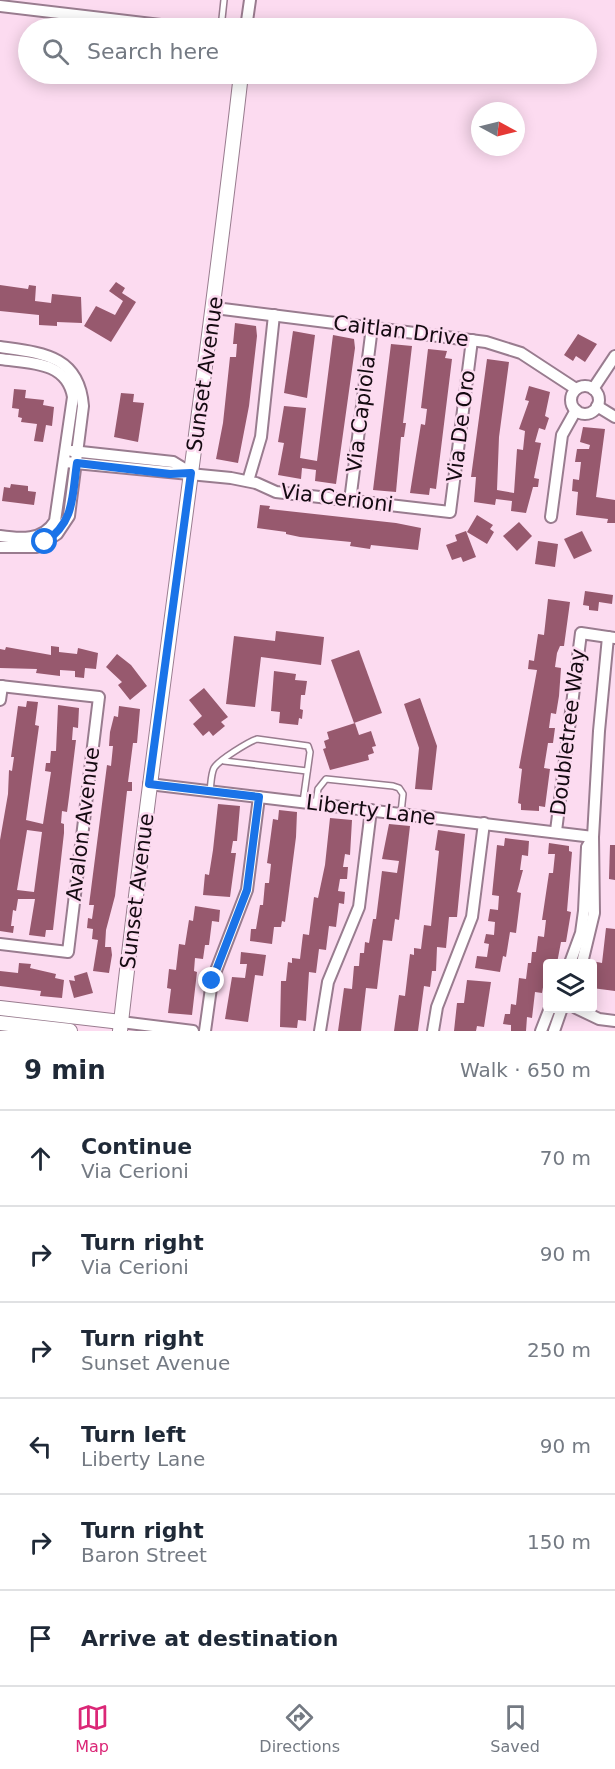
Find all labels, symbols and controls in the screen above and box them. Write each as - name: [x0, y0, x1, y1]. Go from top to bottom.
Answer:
- search box: [18, 18, 597, 84]
- icon: search: [39, 35, 72, 68]
- text: Search here: [87, 39, 219, 64]
- north arrow: [471, 102, 525, 156]
- street label: Sunset Avenue: [182, 295, 228, 453]
- street label: Caitlan Drive: [332, 311, 470, 351]
- street label: Via Capiola: [342, 354, 380, 474]
- street label: Via De Oro: [442, 369, 480, 483]
- street label: Via Cerioni: [279, 479, 395, 517]
- route start: [31, 528, 57, 554]
- street label: Doubletree Way: [546, 647, 590, 817]
- street label: Avalon Avenue: [62, 746, 104, 902]
- street label: Liberty Lane: [305, 790, 437, 830]
- street label: Sunset Avenue: [116, 812, 158, 970]
- map controls: [543, 959, 597, 1013]
- button: layers: [543, 959, 597, 1013]
- route end: [198, 967, 224, 993]
- text: 9 min: [24, 1055, 106, 1085]
- text: Walk · 650 m: [460, 1058, 591, 1082]
- text: Continue: [81, 1134, 192, 1159]
- icon: ahead: [24, 1142, 57, 1175]
- text: 70 m: [540, 1146, 591, 1170]
- text: Via Cerioni: [81, 1159, 189, 1183]
- text: Turn right: [81, 1230, 204, 1255]
- icon: right: [24, 1238, 57, 1271]
- text: 90 m: [540, 1242, 591, 1266]
- text: Via Cerioni: [81, 1255, 189, 1279]
- text: Turn right: [81, 1326, 204, 1351]
- icon: right: [24, 1334, 57, 1367]
- text: 250 m: [527, 1338, 591, 1362]
- text: Sunset Avenue: [81, 1351, 230, 1375]
- text: Turn left: [81, 1422, 186, 1447]
- icon: left: [24, 1430, 57, 1463]
- text: 90 m: [540, 1434, 591, 1458]
- text: Liberty Lane: [81, 1447, 205, 1471]
- text: Turn right: [81, 1518, 204, 1543]
- icon: right: [24, 1526, 57, 1559]
- text: 150 m: [527, 1530, 591, 1554]
- text: Baron Street: [81, 1543, 207, 1567]
- icon: arrive: [24, 1622, 57, 1655]
- text: Arrive at destination: [81, 1626, 338, 1651]
- tab: Map: [75, 1701, 109, 1756]
- tab: Directions: [259, 1701, 340, 1756]
- tab: Saved: [490, 1701, 540, 1756]

